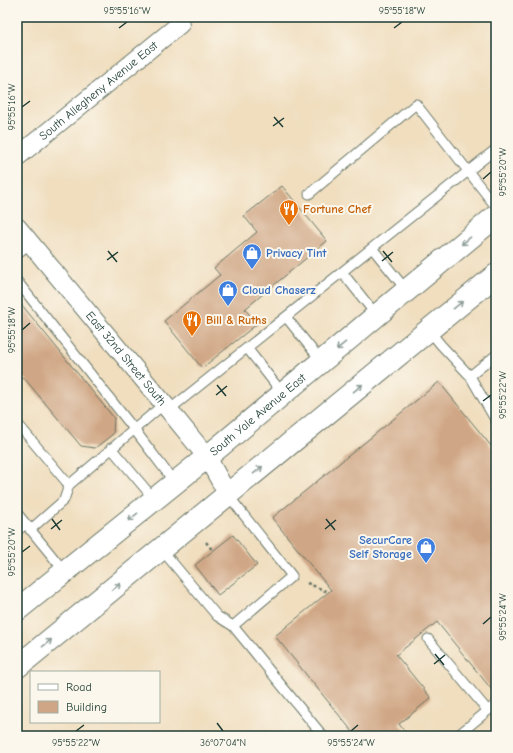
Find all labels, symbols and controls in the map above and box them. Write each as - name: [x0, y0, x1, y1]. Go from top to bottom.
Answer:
- text: 95°55'16"W: [104, 5, 151, 17]
- text: 95°55'18"W: [379, 5, 426, 17]
- street label: South Allegheny Avenue East: [36, 38, 161, 143]
- text: 95°55'16"W: [6, 83, 18, 130]
- text: 95°55'20"W: [497, 147, 509, 196]
- restaurant icon: Fortune Chef: [278, 198, 300, 226]
- place label: Fortune Chef: [303, 202, 372, 216]
- one-way arrow: [461, 237, 471, 246]
- shop icon: Privacy Tint: [241, 242, 263, 270]
- place label: Privacy Tint: [266, 246, 328, 260]
- shop icon: Cloud Chaserz: [217, 279, 239, 307]
- place label: Cloud Chaserz: [242, 283, 316, 297]
- one-way arrow: [453, 300, 464, 309]
- text: 95°55'18"W: [6, 306, 18, 353]
- street label: East 32nd Street South: [83, 309, 169, 409]
- restaurant icon: Bill & Ruths: [181, 309, 203, 337]
- place label: Bill & Ruths: [206, 313, 267, 327]
- one-way arrow: [336, 342, 346, 351]
- street label: South Yale Avenue East: [207, 370, 309, 459]
- text: 95°55'22"W: [497, 371, 509, 419]
- one-way arrow: [353, 383, 363, 392]
- one-way arrow: [252, 466, 263, 475]
- one-way arrow: [127, 512, 138, 521]
- text: 95°55'20"W: [6, 527, 18, 576]
- place label: SecurCare Self Storage: [349, 533, 412, 561]
- shop icon: SecurCare Self Storage: [415, 536, 437, 564]
- one-way arrow: [110, 583, 121, 592]
- text: 95°55'24"W: [497, 593, 509, 641]
- one-way arrow: [42, 638, 53, 647]
- legend: [30, 671, 160, 723]
- text: Road: [66, 680, 92, 694]
- text: Building: [66, 700, 107, 714]
- text: 95°55'22"W: [52, 737, 100, 749]
- text: 36°07'04"N: [200, 737, 246, 749]
- text: 95°55'24"W: [327, 737, 375, 749]

